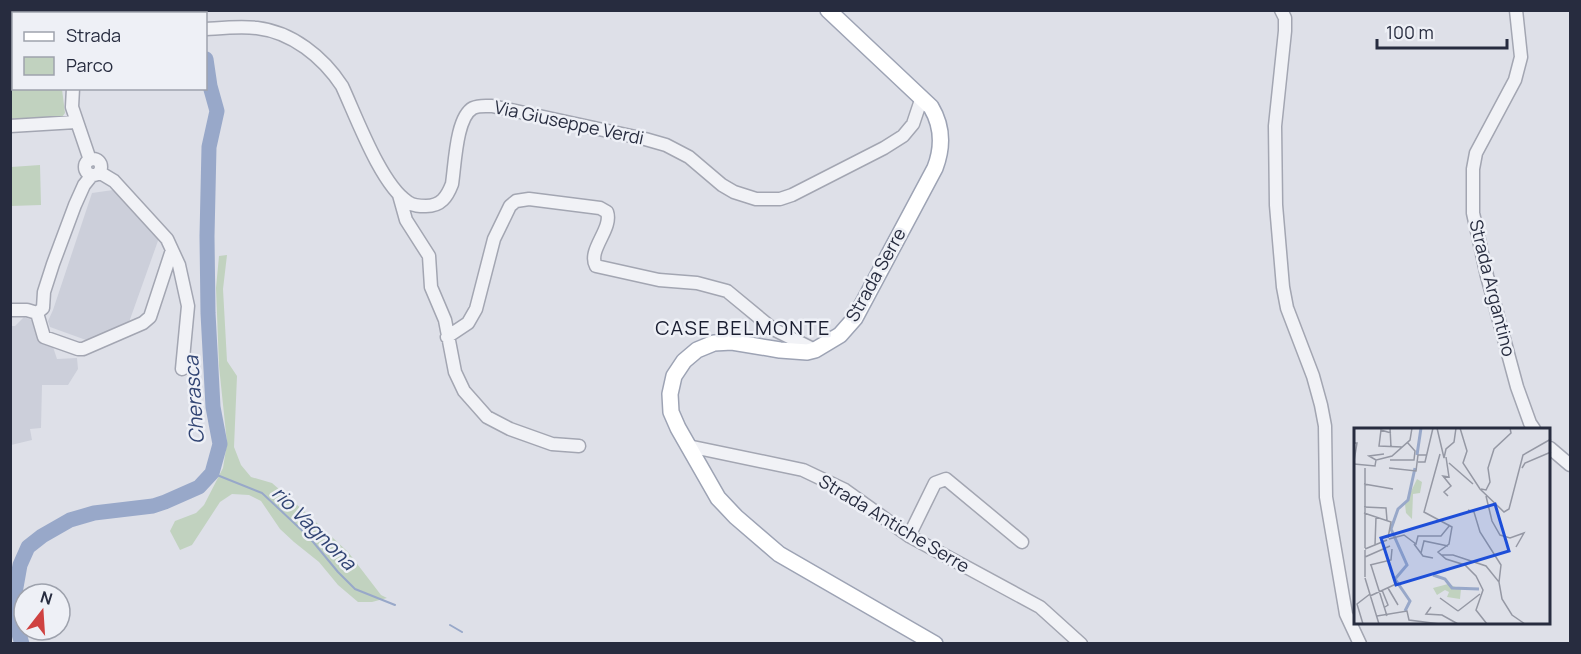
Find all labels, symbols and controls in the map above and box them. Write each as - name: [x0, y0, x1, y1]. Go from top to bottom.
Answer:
- legend: [12, 12, 207, 90]
- scale bar: [1377, 12, 1508, 50]
- text: 100 m: [1386, 20, 1434, 44]
- text: Strada: [66, 23, 121, 47]
- text: Parco: [66, 53, 113, 77]
- street label: Via Giuseppe Verdi: [492, 94, 646, 150]
- street label: Strada Argantino: [1464, 217, 1522, 359]
- street label: Strada Serre: [840, 223, 911, 326]
- district label: CASE BELMONTE: [655, 314, 831, 341]
- water label: Cherasca: [177, 354, 210, 445]
- inset map: [1354, 428, 1551, 624]
- street label: Strada Antiche Serre: [815, 469, 974, 578]
- water label: rio Vagnona: [266, 480, 363, 576]
- north arrow: [12, 582, 72, 642]
- text: N: [38, 585, 55, 610]

